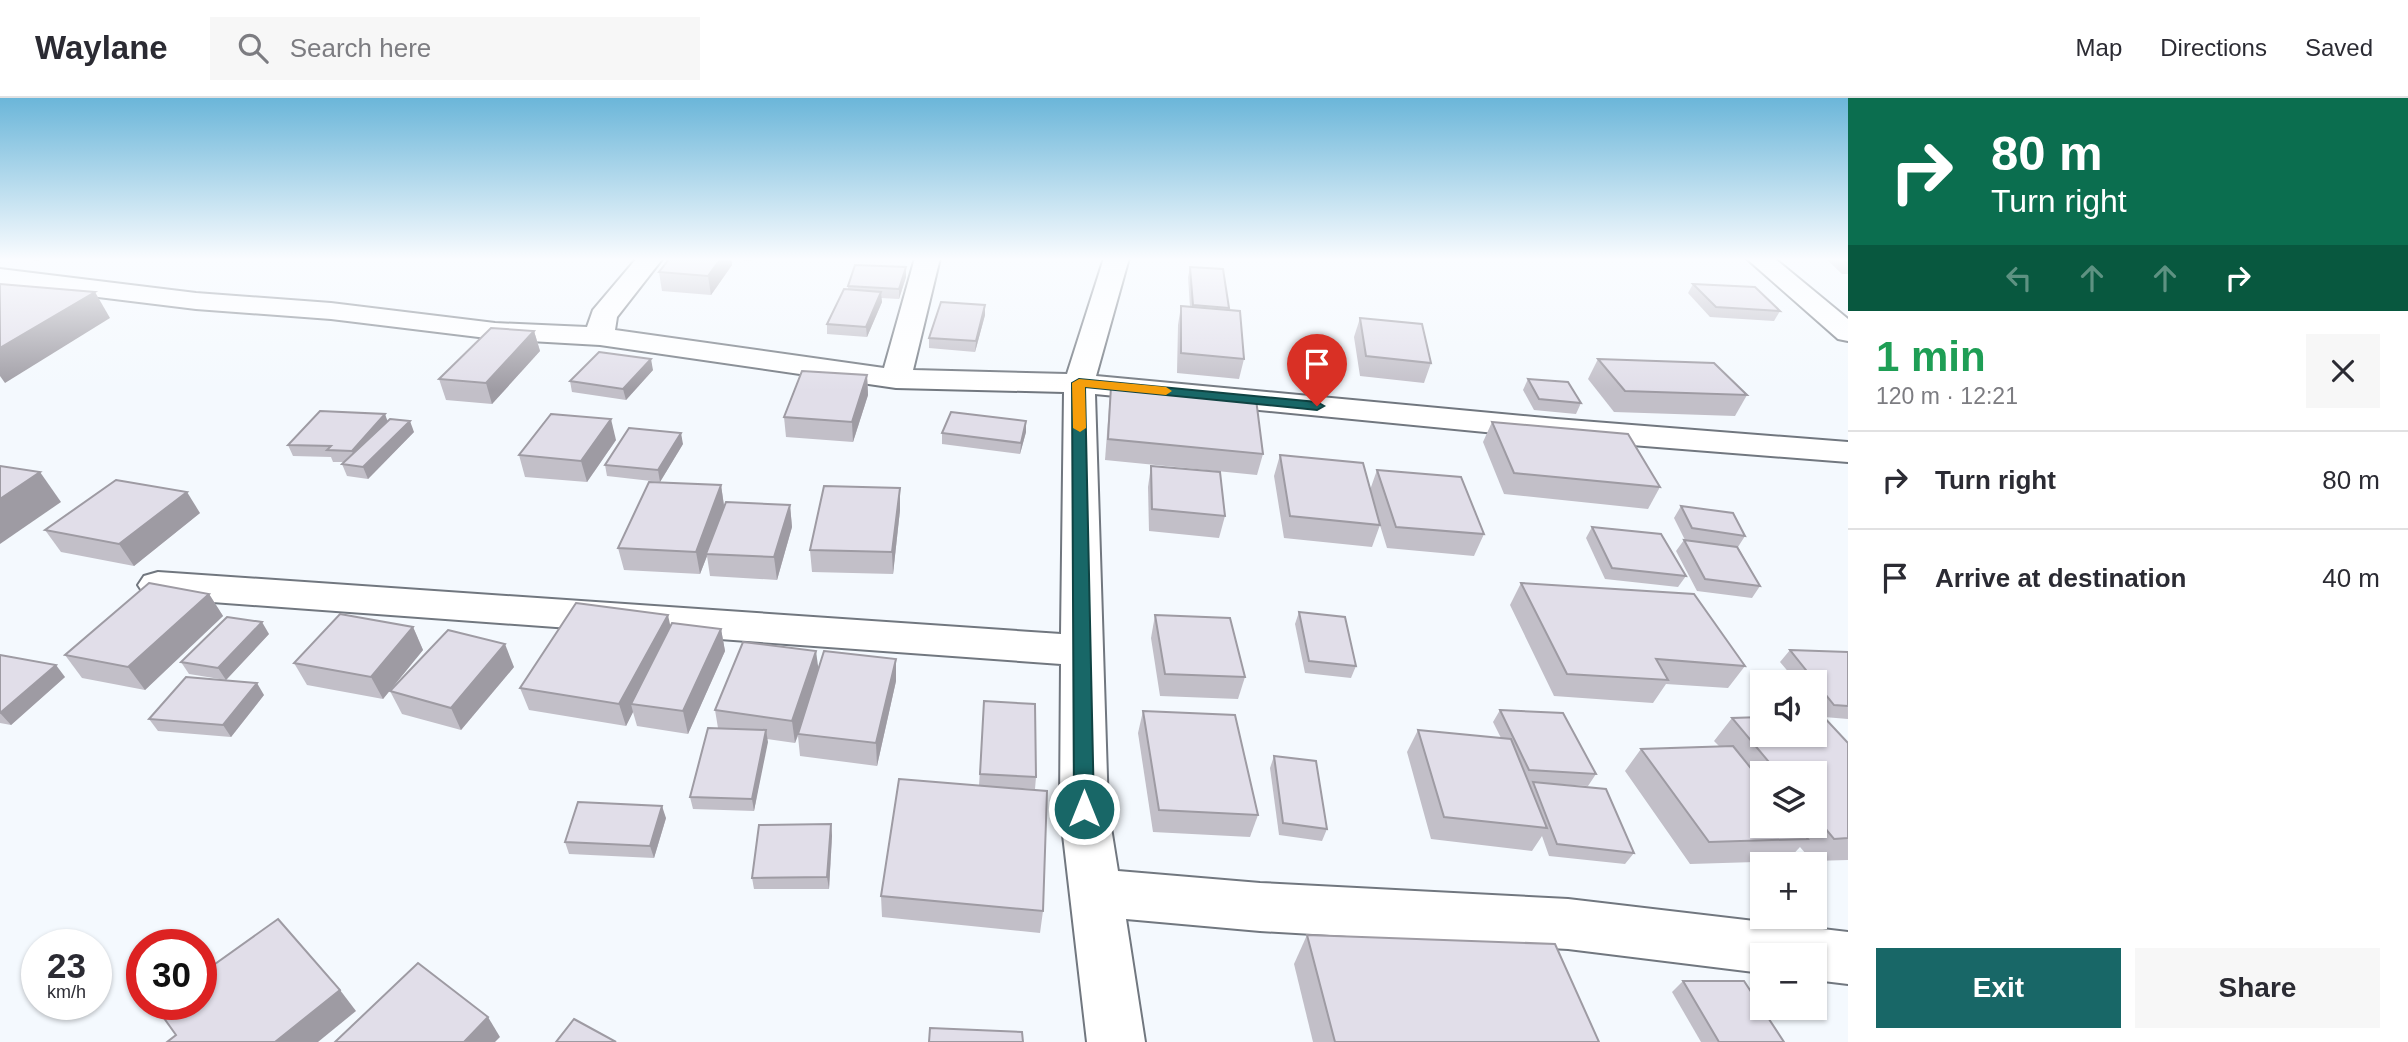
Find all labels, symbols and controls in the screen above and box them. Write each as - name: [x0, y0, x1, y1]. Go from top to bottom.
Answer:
- search box: [210, 17, 700, 80]
- text: Waylane: [35, 29, 168, 66]
- icon: search: [234, 29, 272, 67]
- text: Search here: [290, 33, 431, 63]
- text: Map: [2076, 34, 2122, 61]
- text: Directions: [2160, 34, 2267, 61]
- text: Saved: [2305, 34, 2373, 61]
- icon: right: [1876, 126, 1967, 217]
- text: 80 m: [1991, 126, 2103, 180]
- text: Turn right: [1991, 183, 2127, 219]
- icon: left: [2000, 259, 2038, 297]
- icon: ahead: [2073, 259, 2111, 297]
- icon: ahead: [2146, 259, 2184, 297]
- icon: right: [2219, 259, 2257, 297]
- text: 1 min: [1876, 333, 1986, 380]
- pin: [1287, 334, 1347, 406]
- button: close: [2306, 334, 2380, 408]
- icon: arrive: [1298, 345, 1336, 383]
- text: 120 m · 12:21: [1876, 383, 2018, 409]
- icon: right: [1876, 461, 1914, 499]
- text: Turn right: [1935, 465, 2056, 495]
- text: 80 m: [2322, 465, 2380, 495]
- icon: arrive: [1876, 559, 1914, 597]
- text: Arrive at destination: [1935, 563, 2186, 593]
- text: 40 m: [2322, 563, 2380, 593]
- map controls: [1750, 670, 1827, 1020]
- button: sound: [1750, 670, 1827, 747]
- button: layers: [1750, 761, 1827, 838]
- position arrow: [1047, 772, 1121, 846]
- button: +: [1750, 852, 1827, 929]
- speed limit sign: 30: [126, 929, 217, 1020]
- button: −: [1750, 943, 1827, 1020]
- text: 23: [47, 946, 86, 985]
- button: Exit: [1876, 948, 2121, 1028]
- button: Share: [2135, 948, 2380, 1028]
- text: km/h: [47, 982, 86, 1002]

